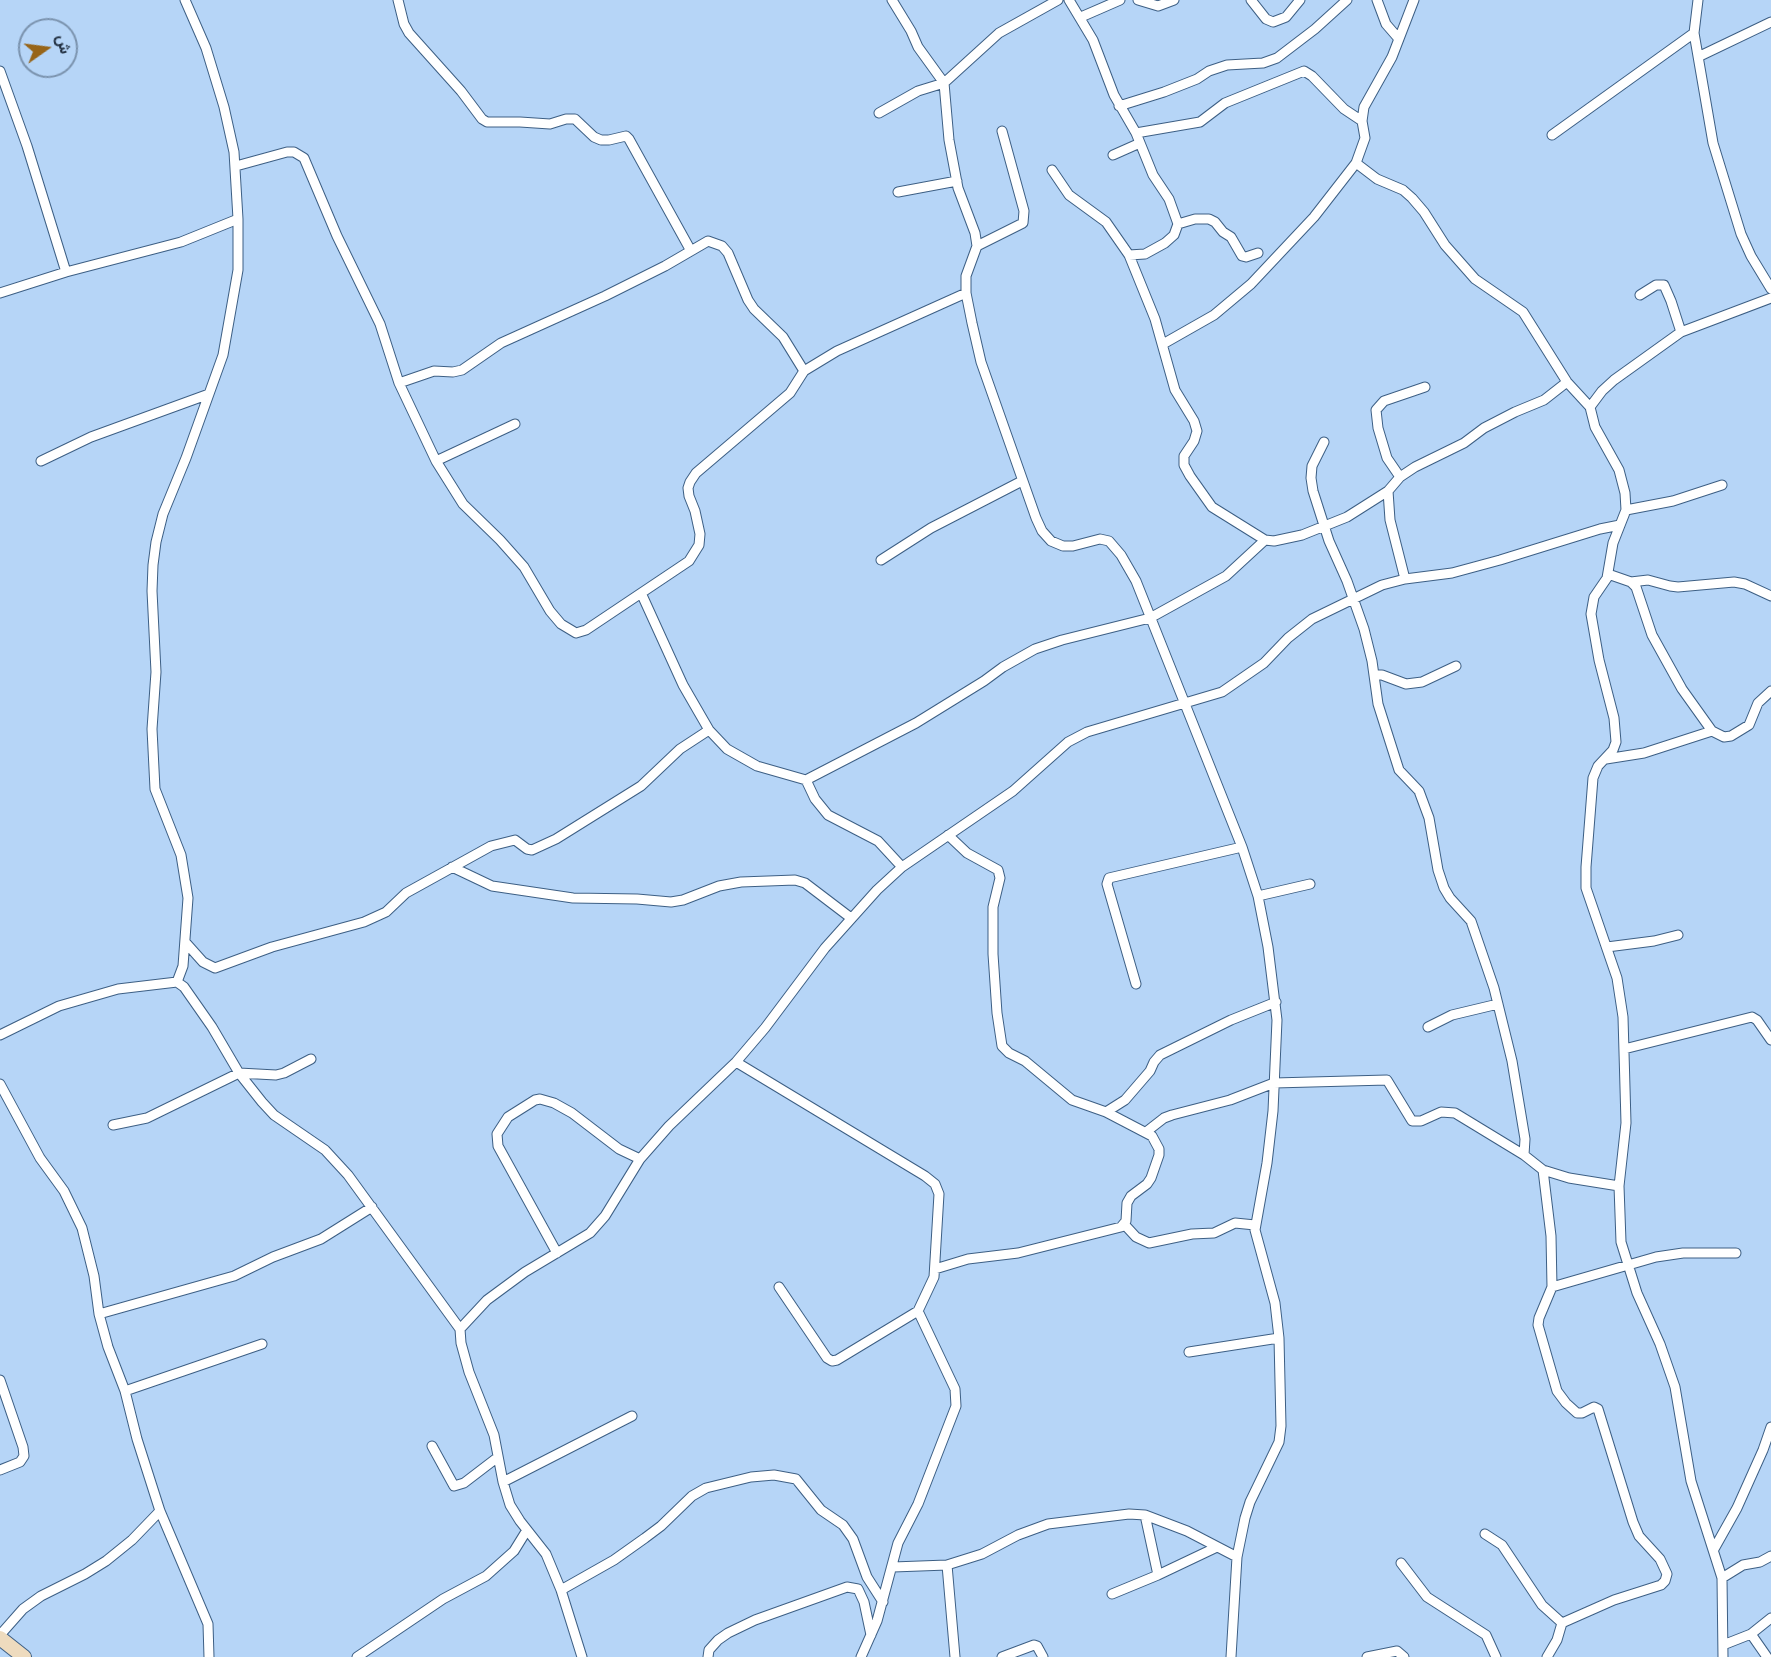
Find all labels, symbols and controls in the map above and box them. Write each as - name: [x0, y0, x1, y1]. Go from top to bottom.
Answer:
- north arrow: [18, 18, 78, 78]
- text: ش: [52, 32, 76, 56]

